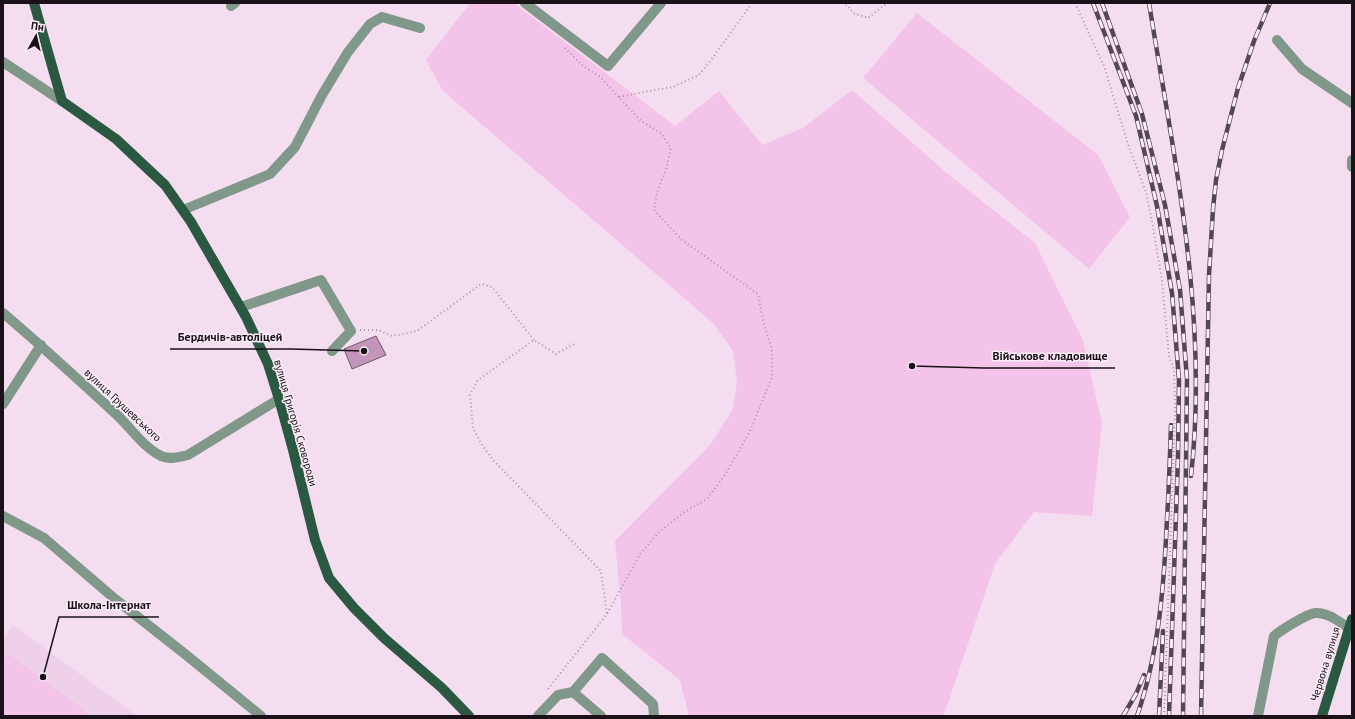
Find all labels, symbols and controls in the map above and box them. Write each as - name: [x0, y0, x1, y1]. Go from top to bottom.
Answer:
- north arrow: [16, 16, 56, 56]
- text: Пн: [30, 18, 45, 34]
- callout: Бердичів-автоліцей: [170, 325, 290, 349]
- text: Бердичів-автоліцей: [178, 329, 282, 344]
- callout: Військове кладовище: [984, 344, 1115, 368]
- text: Військове кладовище: [993, 348, 1108, 363]
- street label: вулиця Григорія Сковороди: [271, 358, 321, 488]
- street label: вулиця Грушевського: [81, 365, 165, 445]
- callout: Школа-Інтернат: [59, 593, 159, 617]
- text: Школа-Інтернат: [67, 597, 151, 612]
- street label: Червона вулиця: [1307, 625, 1343, 703]

